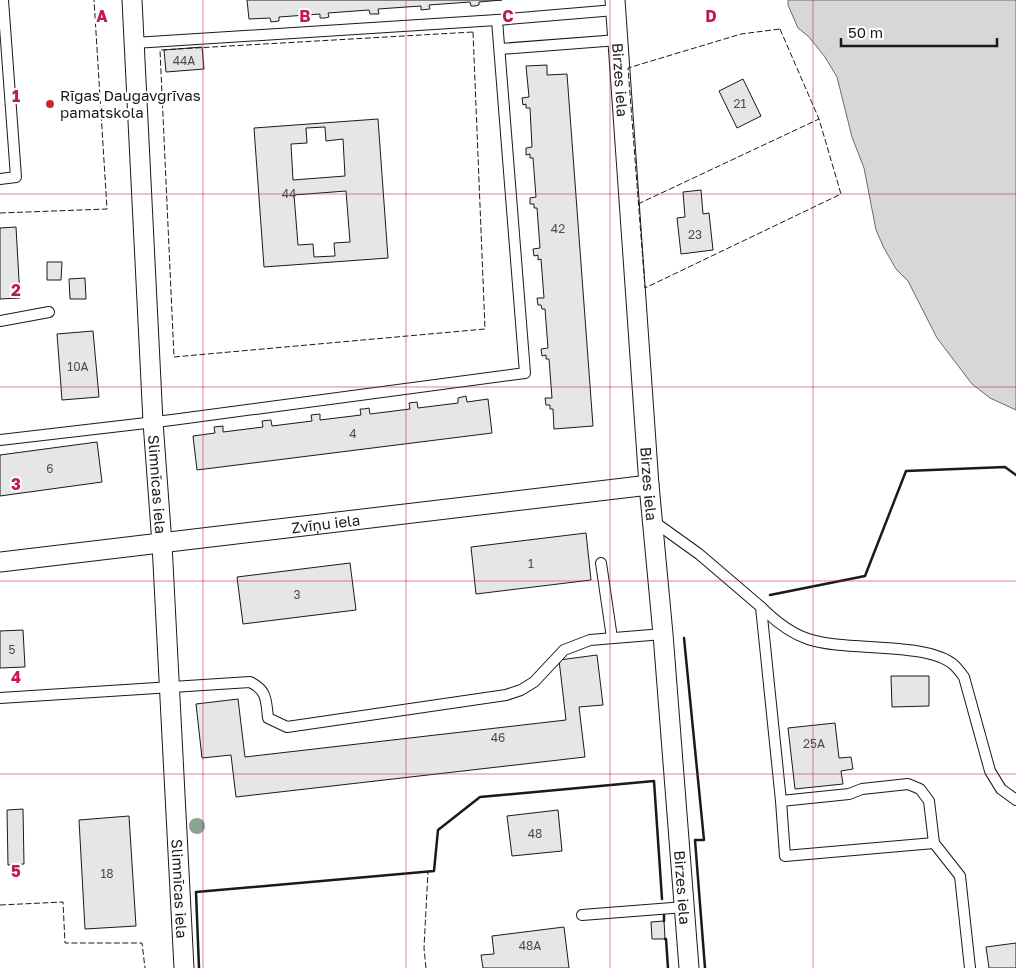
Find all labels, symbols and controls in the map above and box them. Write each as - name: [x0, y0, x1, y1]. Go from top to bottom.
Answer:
- text: A: [96, 6, 108, 26]
- text: B: [299, 6, 311, 26]
- text: C: [502, 6, 514, 26]
- text: D: [705, 6, 717, 26]
- scale bar: [841, 15, 997, 47]
- text: 50 m: [848, 23, 883, 41]
- street label: Birzes iela: [609, 42, 632, 117]
- house number: 44A: [173, 53, 195, 68]
- text: 1: [12, 86, 20, 106]
- place label: Rīgas Daugavgrīvas pamatskola: [60, 86, 201, 121]
- house number: 21: [734, 96, 747, 111]
- marker: Rīgas Daugavgrīvas pamatskola: [44, 98, 56, 110]
- house number: 44: [282, 186, 296, 201]
- house number: 42: [551, 221, 565, 236]
- house number: 23: [688, 227, 702, 242]
- text: 2: [11, 280, 21, 300]
- house number: 10A: [67, 359, 89, 374]
- house number: 4: [349, 426, 357, 441]
- street label: Slimnīcas iela: [145, 434, 170, 535]
- street label: Birzes iela: [637, 446, 661, 522]
- house number: 6: [46, 461, 54, 476]
- text: 3: [11, 474, 21, 494]
- street label: Zvīņu iela: [290, 510, 361, 536]
- house number: 1: [528, 556, 534, 571]
- house number: 3: [293, 587, 301, 602]
- house number: 5: [9, 642, 16, 657]
- text: 4: [11, 667, 21, 687]
- house number: 46: [491, 730, 505, 745]
- house number: 25A: [803, 736, 825, 751]
- house number: 48: [528, 826, 542, 841]
- street label: Slimnīcas iela: [168, 839, 191, 939]
- street label: Birzes iela: [671, 850, 695, 925]
- text: 5: [11, 861, 21, 881]
- house number: 18: [100, 866, 114, 881]
- house number: 48A: [519, 938, 541, 953]

